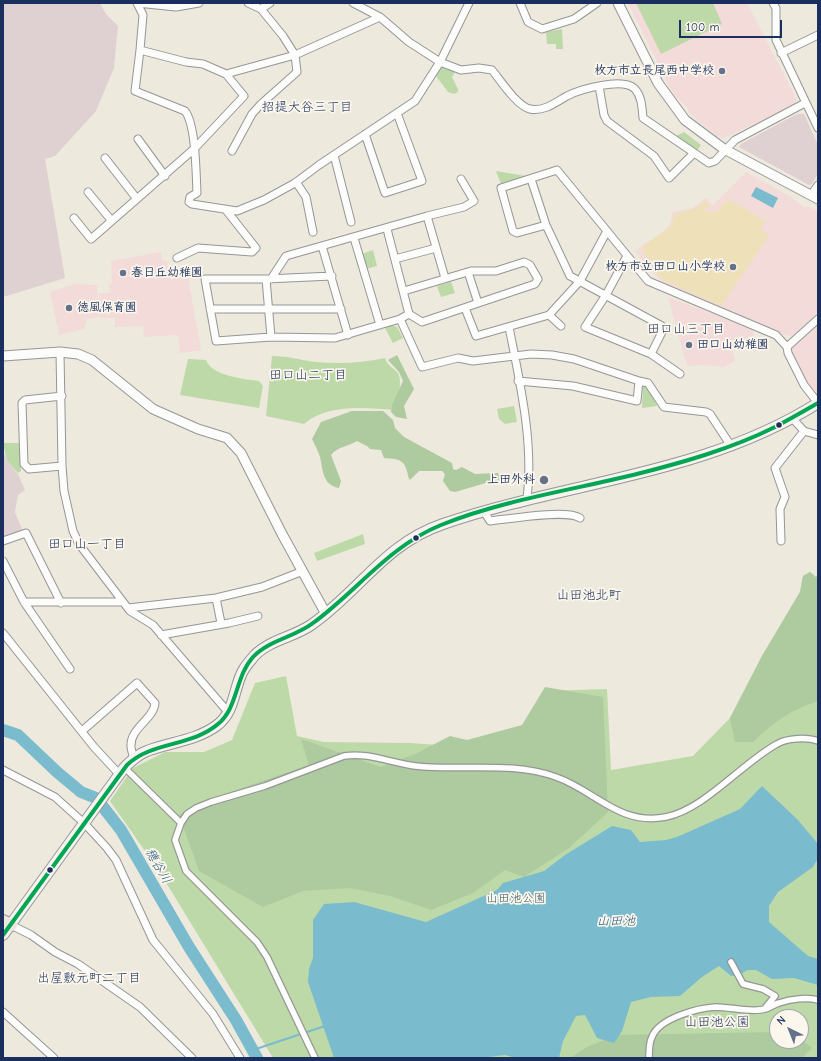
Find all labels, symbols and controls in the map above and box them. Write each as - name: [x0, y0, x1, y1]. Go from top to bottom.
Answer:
- scale bar: [681, 12, 784, 38]
- text: 100 m: [686, 20, 719, 34]
- place label: 枚方市立長尾西中学校: [594, 64, 714, 78]
- marker: 枚方市立長尾西中学校: [717, 66, 727, 76]
- district label: 招提大谷三丁目: [262, 99, 352, 115]
- place label: 枚方市立田口山小学校: [605, 260, 725, 274]
- marker: 枚方市立田口山小学校: [728, 262, 738, 272]
- place label: 春日丘幼稚園: [131, 266, 203, 280]
- marker: 春日丘幼稚園: [118, 268, 128, 278]
- place label: 徳風保育園: [77, 301, 137, 315]
- marker: 徳風保育園: [64, 303, 74, 313]
- district label: 田口山三丁目: [647, 321, 725, 337]
- place label: 田口山幼稚園: [697, 338, 769, 352]
- marker: 田口山幼稚園: [684, 340, 694, 350]
- district label: 田口山二丁目: [269, 367, 347, 383]
- unlabelled marker: [774, 420, 784, 430]
- place label: 上田外科: [487, 473, 535, 487]
- marker: 上田外科: [538, 474, 550, 486]
- unlabelled marker: [411, 533, 421, 543]
- district label: 田口山一丁目: [48, 536, 126, 552]
- district label: 山田池北町: [557, 587, 621, 603]
- water label: 穂谷川: [141, 845, 175, 887]
- unlabelled marker: [45, 865, 55, 875]
- park label: 山田池公園: [486, 892, 546, 906]
- water label: 山田池: [597, 913, 635, 929]
- district label: 出屋敷元町二丁目: [37, 970, 141, 986]
- north arrow: [769, 1009, 809, 1049]
- text: N: [774, 1013, 788, 1028]
- district label: 山田池公園: [685, 1014, 749, 1030]

